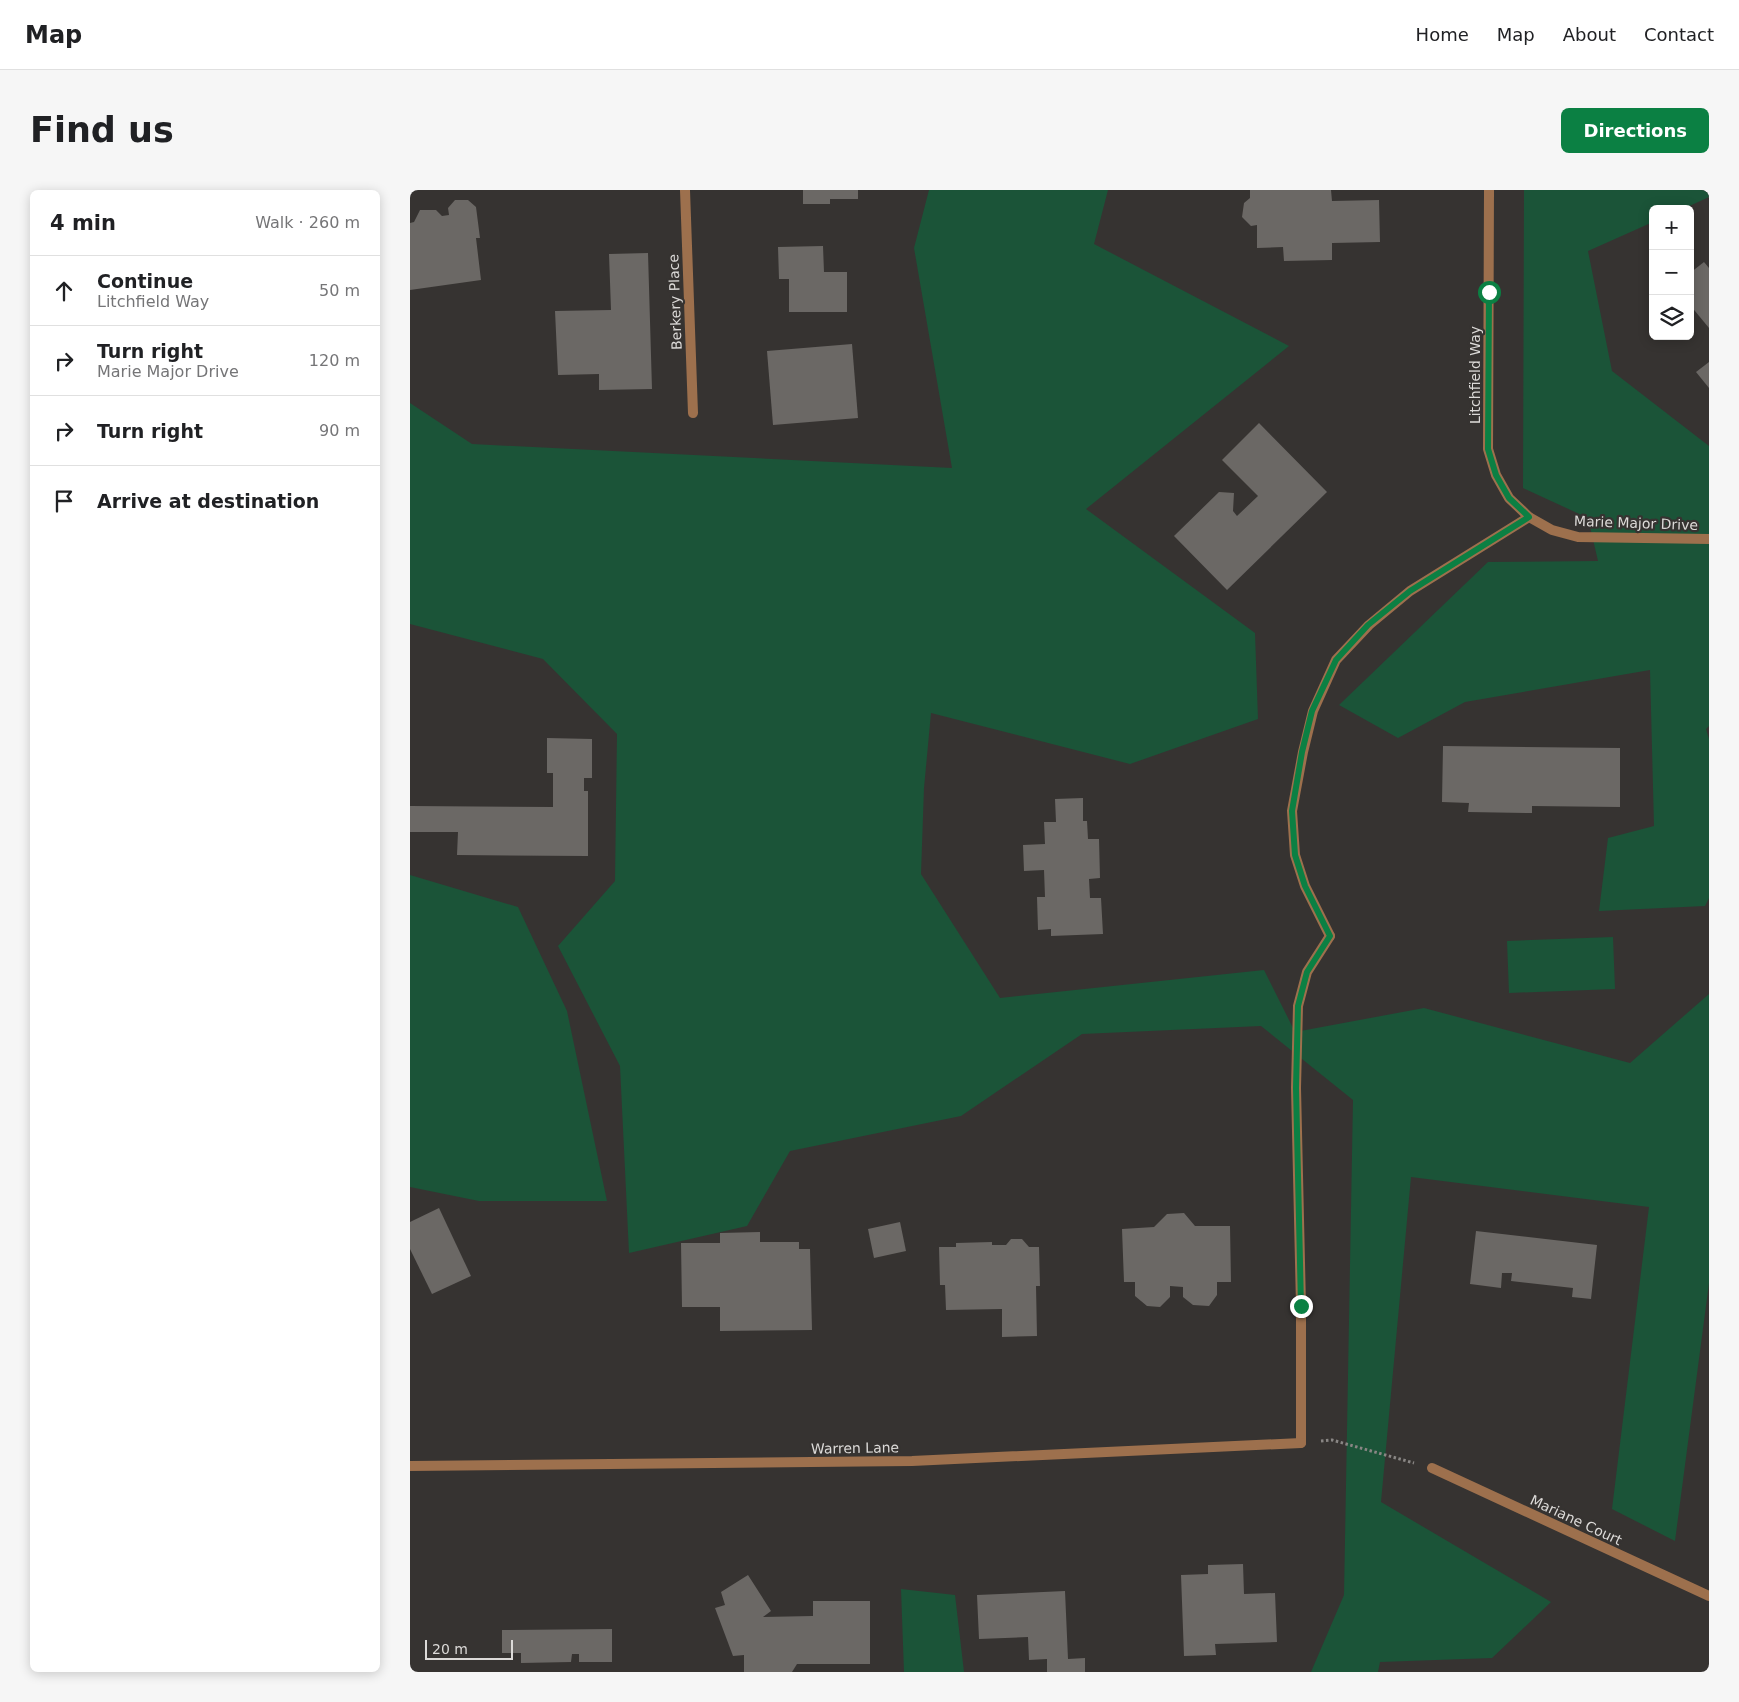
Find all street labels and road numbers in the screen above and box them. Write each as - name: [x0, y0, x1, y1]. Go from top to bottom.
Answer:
- street label: Berkery Place: [665, 254, 685, 350]
- street label: Litchfield Way: [1467, 326, 1483, 424]
- street label: Marie Major Drive: [1574, 513, 1698, 533]
- street label: Warren Lane: [811, 1439, 899, 1457]
- street label: Mariane Court: [1528, 1492, 1625, 1548]

